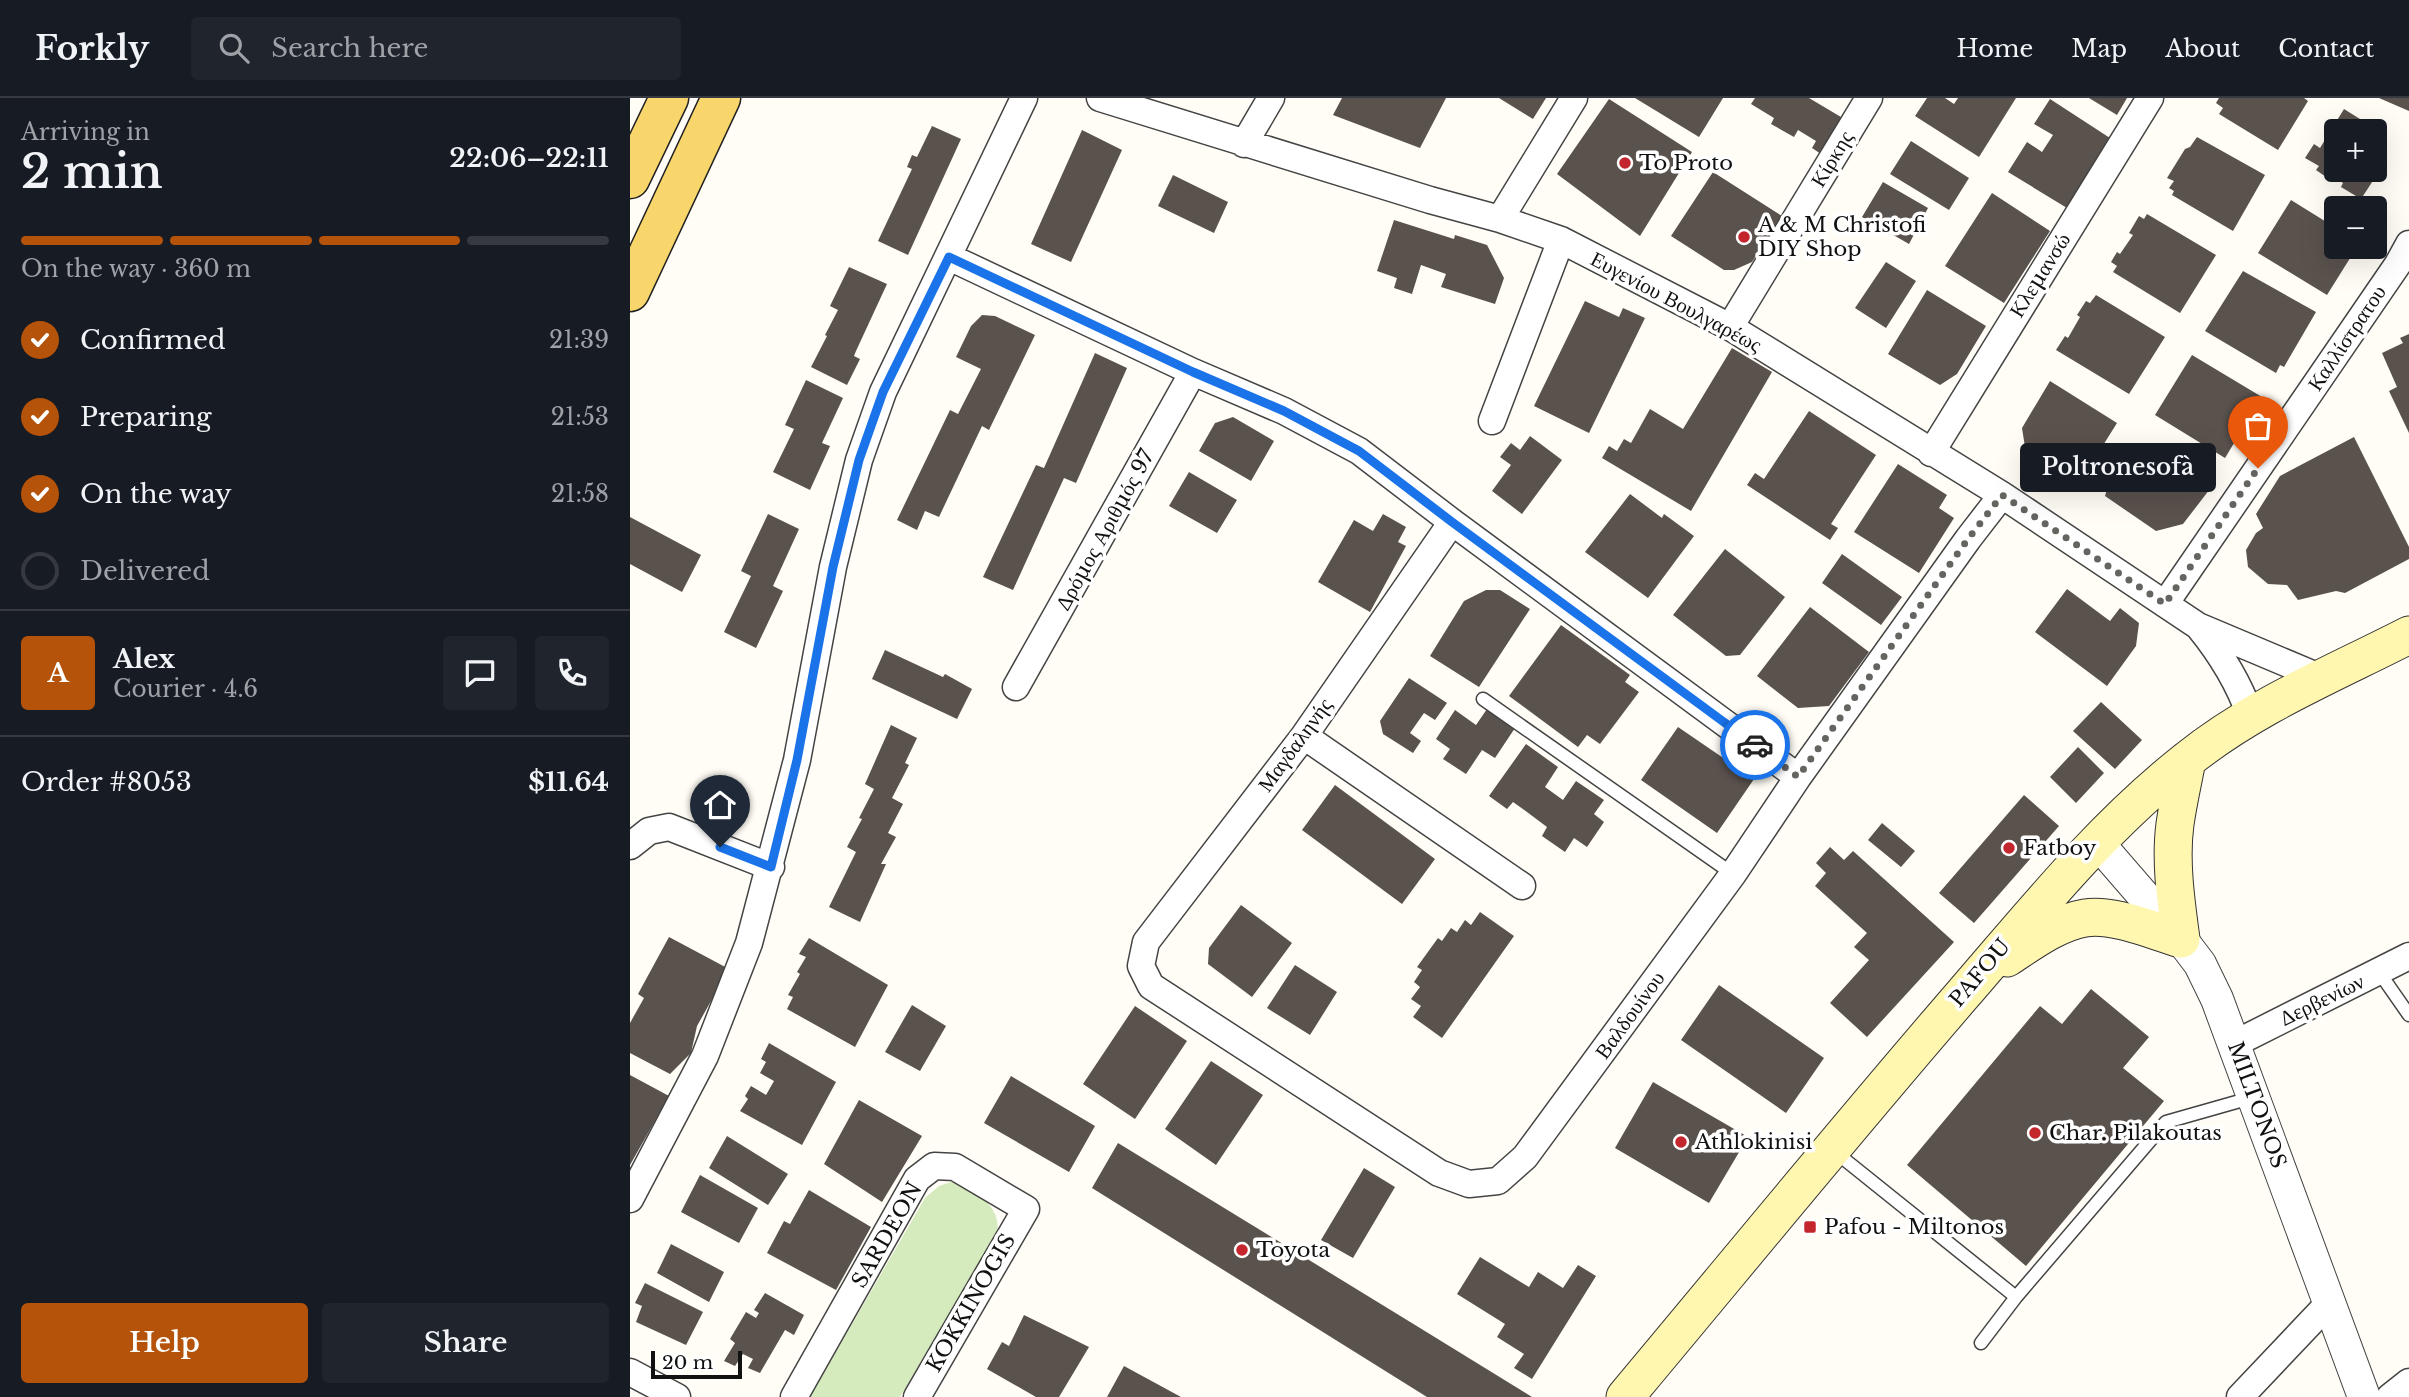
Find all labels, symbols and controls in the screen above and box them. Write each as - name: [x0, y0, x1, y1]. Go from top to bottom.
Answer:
- search box: [191, 17, 681, 80]
- text: Forkly: [35, 28, 149, 69]
- icon: search: [215, 29, 253, 67]
- text: Search here: [271, 32, 428, 64]
- text: Home: [1957, 34, 2033, 63]
- text: Map: [2071, 34, 2127, 63]
- text: About: [2165, 34, 2240, 63]
- text: Contact: [2278, 34, 2374, 63]
- text: Arriving in: [21, 118, 150, 146]
- map controls: [2324, 119, 2387, 259]
- button: +: [2324, 119, 2387, 182]
- street label: Κίρκης: [1805, 126, 1859, 192]
- text: 22:06–22:11: [449, 142, 609, 174]
- text: 2 min: [21, 143, 163, 200]
- place label: To Proto: [1639, 150, 1733, 176]
- marker: To Proto: [1617, 155, 1633, 171]
- button: −: [2324, 196, 2387, 259]
- place label: A & M Christofi DIY Shop: [1757, 212, 1926, 262]
- street label: Κλεμανσώ: [2004, 228, 2076, 322]
- marker: A & M Christofi DIY Shop: [1736, 229, 1752, 245]
- street label: Ευγενίου Βουλγαρέως: [1586, 246, 1767, 358]
- text: On the way · 360 m: [21, 255, 251, 283]
- street label: Καλλίστρατου: [2302, 280, 2392, 396]
- icon: check: [21, 321, 59, 359]
- text: Confirmed: [80, 324, 225, 356]
- text: 21:39: [549, 326, 609, 354]
- pin: [2228, 396, 2288, 468]
- icon: check: [21, 398, 59, 436]
- text: Preparing: [80, 401, 212, 433]
- text: 21:53: [551, 403, 609, 431]
- icon: bag: [2239, 407, 2277, 445]
- callout: Poltronesofà: [2020, 444, 2216, 492]
- street label: Δρόμος Αριθμός 97: [1050, 445, 1160, 615]
- text: Poltronesofà: [2042, 453, 2194, 481]
- icon: check: [21, 475, 59, 513]
- text: On the way: [80, 478, 232, 510]
- text: 21:58: [551, 480, 609, 508]
- text: Delivered: [80, 555, 210, 587]
- button: chat: [443, 636, 517, 710]
- button: phone: [535, 636, 609, 710]
- text: Alex: [113, 643, 175, 675]
- text: A: [47, 657, 69, 689]
- text: Courier · 4.6: [113, 675, 258, 703]
- street label: Μαγδαληνής: [1252, 692, 1338, 797]
- courier: [1720, 710, 1790, 780]
- icon: car: [1736, 726, 1774, 764]
- text: Order #8053: [21, 766, 192, 798]
- text: $11.64: [528, 766, 609, 798]
- pin: [690, 775, 750, 847]
- icon: home: [701, 786, 739, 824]
- place label: Fatboy: [2023, 835, 2097, 861]
- marker: Fatboy: [2001, 840, 2017, 856]
- street label: PAFOU: [1944, 934, 2016, 1012]
- street label: Βαλδουίνου: [1589, 966, 1671, 1064]
- street label: Δερβενίων: [2276, 968, 2368, 1032]
- street label: MILTONOS: [2222, 1038, 2292, 1172]
- place label: Char. Pilakoutas: [2049, 1120, 2222, 1146]
- marker: Char. Pilakoutas: [2027, 1125, 2043, 1141]
- place label: Athlokinisi: [1694, 1129, 1812, 1155]
- marker: Athlokinisi: [1673, 1134, 1689, 1150]
- street label: SARDEON: [846, 1177, 928, 1293]
- place label: Pafou - Miltonos: [1824, 1214, 2004, 1240]
- marker: Pafou - Miltonos: [1802, 1219, 1818, 1235]
- street label: KOKKINOGIS: [921, 1229, 1021, 1377]
- place label: Toyota: [1256, 1237, 1330, 1263]
- marker: Toyota: [1234, 1242, 1250, 1258]
- button: Help: [21, 1303, 308, 1383]
- button: Share: [322, 1303, 609, 1383]
- scale bar: [651, 1348, 742, 1380]
- text: 20 m: [662, 1351, 713, 1374]

